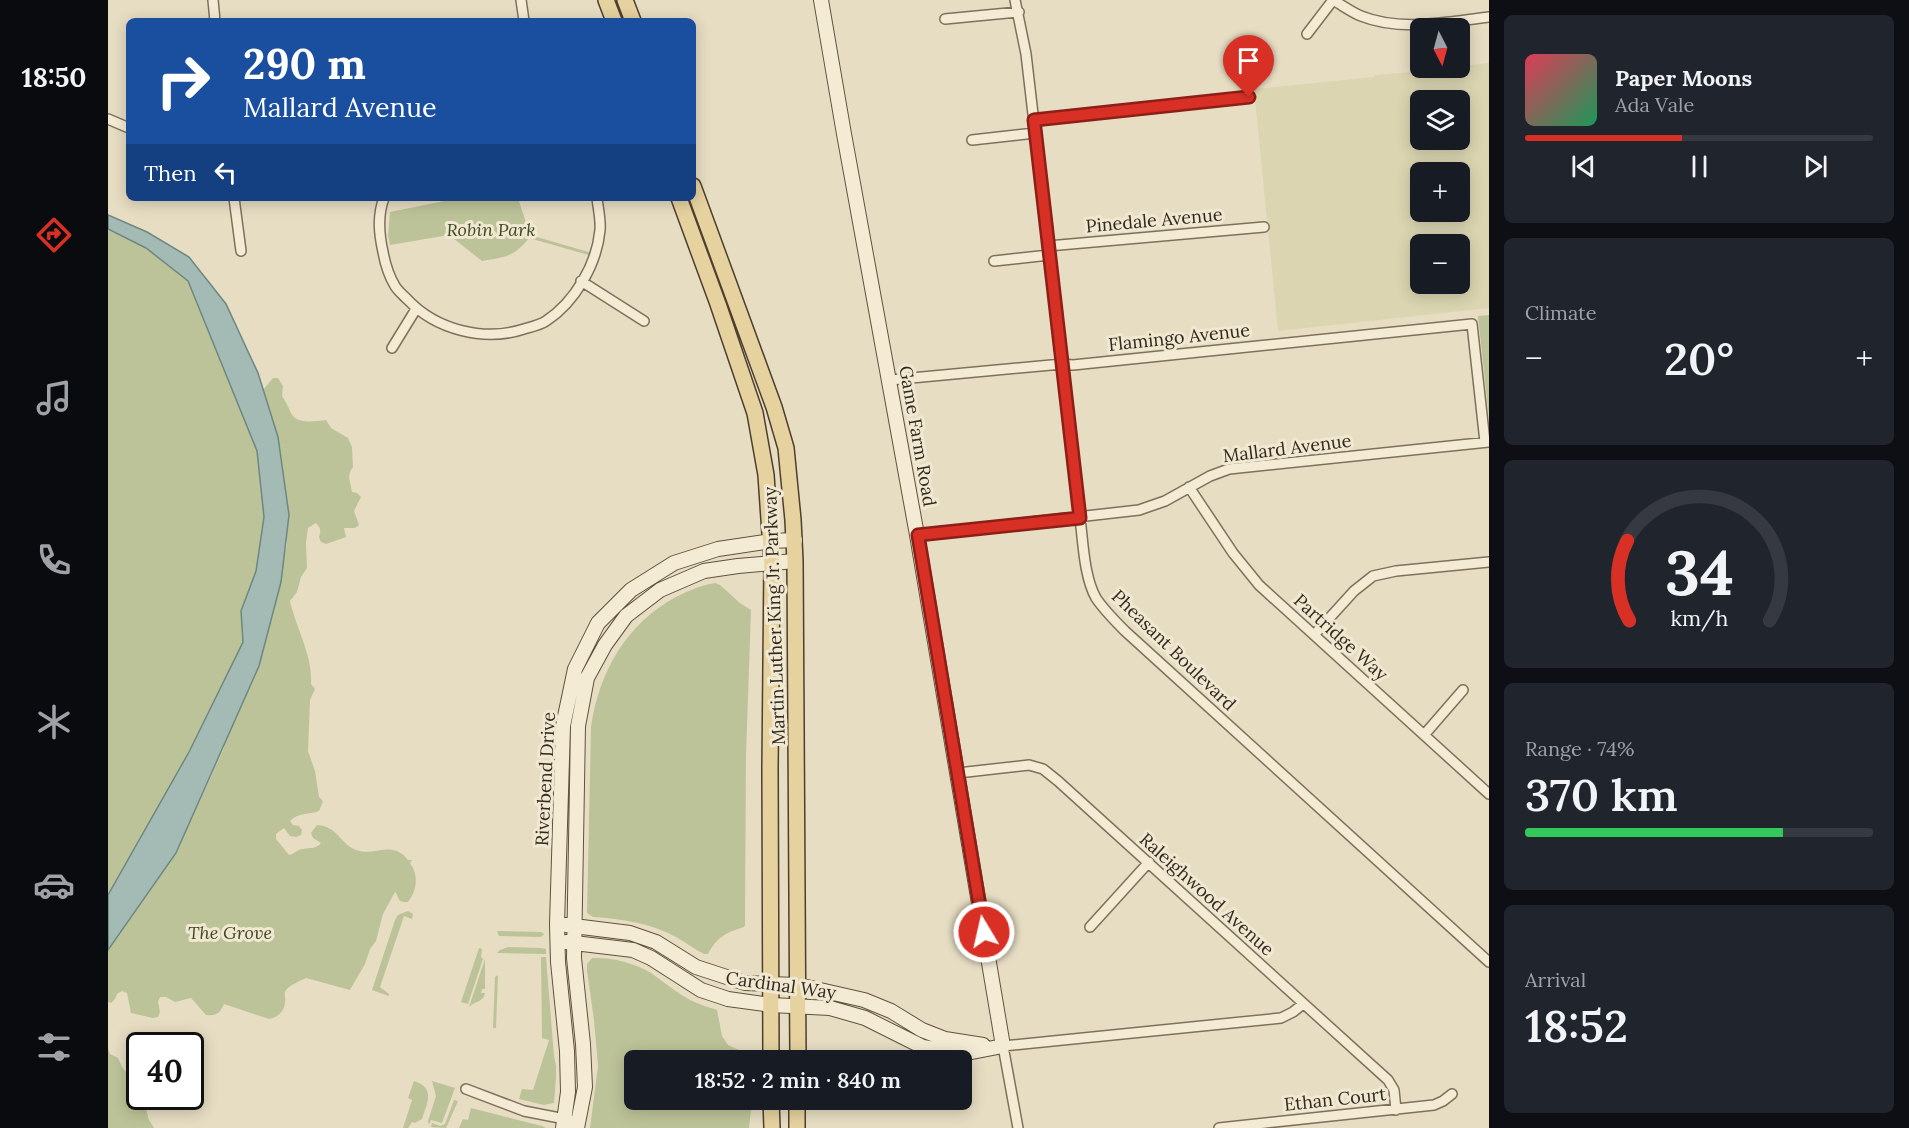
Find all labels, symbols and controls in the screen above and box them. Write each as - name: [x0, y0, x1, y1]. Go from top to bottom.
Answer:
- north arrow: [1410, 18, 1470, 78]
- map controls: [1410, 18, 1470, 294]
- pin: [1223, 35, 1274, 97]
- text: 290 m: [243, 37, 366, 91]
- icon: right: [144, 42, 222, 120]
- icon: arrive: [1232, 44, 1265, 77]
- text: 18:50: [22, 60, 86, 94]
- text: Paper Moons: [1615, 64, 1752, 92]
- text: Mallard Avenue: [243, 90, 437, 124]
- button: layers: [1410, 90, 1470, 150]
- text: Ada Vale: [1615, 92, 1694, 117]
- icon: previous: [1567, 150, 1600, 183]
- icon: pause: [1683, 150, 1716, 183]
- icon: next: [1799, 150, 1832, 183]
- icon: left: [209, 156, 242, 189]
- text: Then: [144, 159, 197, 187]
- button: +: [1410, 162, 1470, 222]
- street label: Pinedale Avenue: [1085, 203, 1224, 237]
- icon: directions: [33, 214, 75, 256]
- park label: Robin Park: [446, 218, 536, 241]
- button: −: [1410, 234, 1470, 294]
- text: Climate: [1525, 300, 1597, 325]
- street label: Flamingo Avenue: [1107, 318, 1251, 356]
- text: 20°: [1664, 330, 1734, 387]
- text: −: [1525, 337, 1543, 379]
- text: +: [1855, 337, 1873, 379]
- street label: Game Farm Road: [894, 364, 942, 508]
- icon: music: [33, 377, 75, 419]
- street label: Mallard Avenue: [1222, 429, 1353, 467]
- street label: Martin Luther King Jr. Parkway: [758, 486, 790, 746]
- text: 34: [1664, 532, 1734, 612]
- icon: phone: [33, 539, 75, 581]
- street label: Pheasant Boulevard: [1107, 585, 1241, 716]
- street label: Partridge Way: [1289, 589, 1393, 686]
- text: km/h: [1670, 604, 1728, 632]
- icon: climate: [33, 701, 75, 743]
- street label: Riverbend Drive: [530, 711, 560, 847]
- text: Range · 74%: [1525, 736, 1635, 761]
- text: 370 km: [1525, 766, 1678, 823]
- street label: Raleighwood Avenue: [1135, 827, 1279, 961]
- icon: car: [33, 864, 75, 906]
- position arrow: [952, 900, 1016, 964]
- park label: The Grove: [188, 921, 272, 944]
- street label: Cardinal Way: [724, 966, 838, 1004]
- text: Arrival: [1525, 967, 1586, 992]
- text: 18:52: [1525, 997, 1628, 1054]
- icon: filters: [33, 1026, 75, 1068]
- speed limit sign: 40: [126, 1032, 204, 1110]
- text: 18:52 · 2 min · 840 m: [695, 1066, 901, 1094]
- street label: Ethan Court: [1283, 1082, 1387, 1116]

